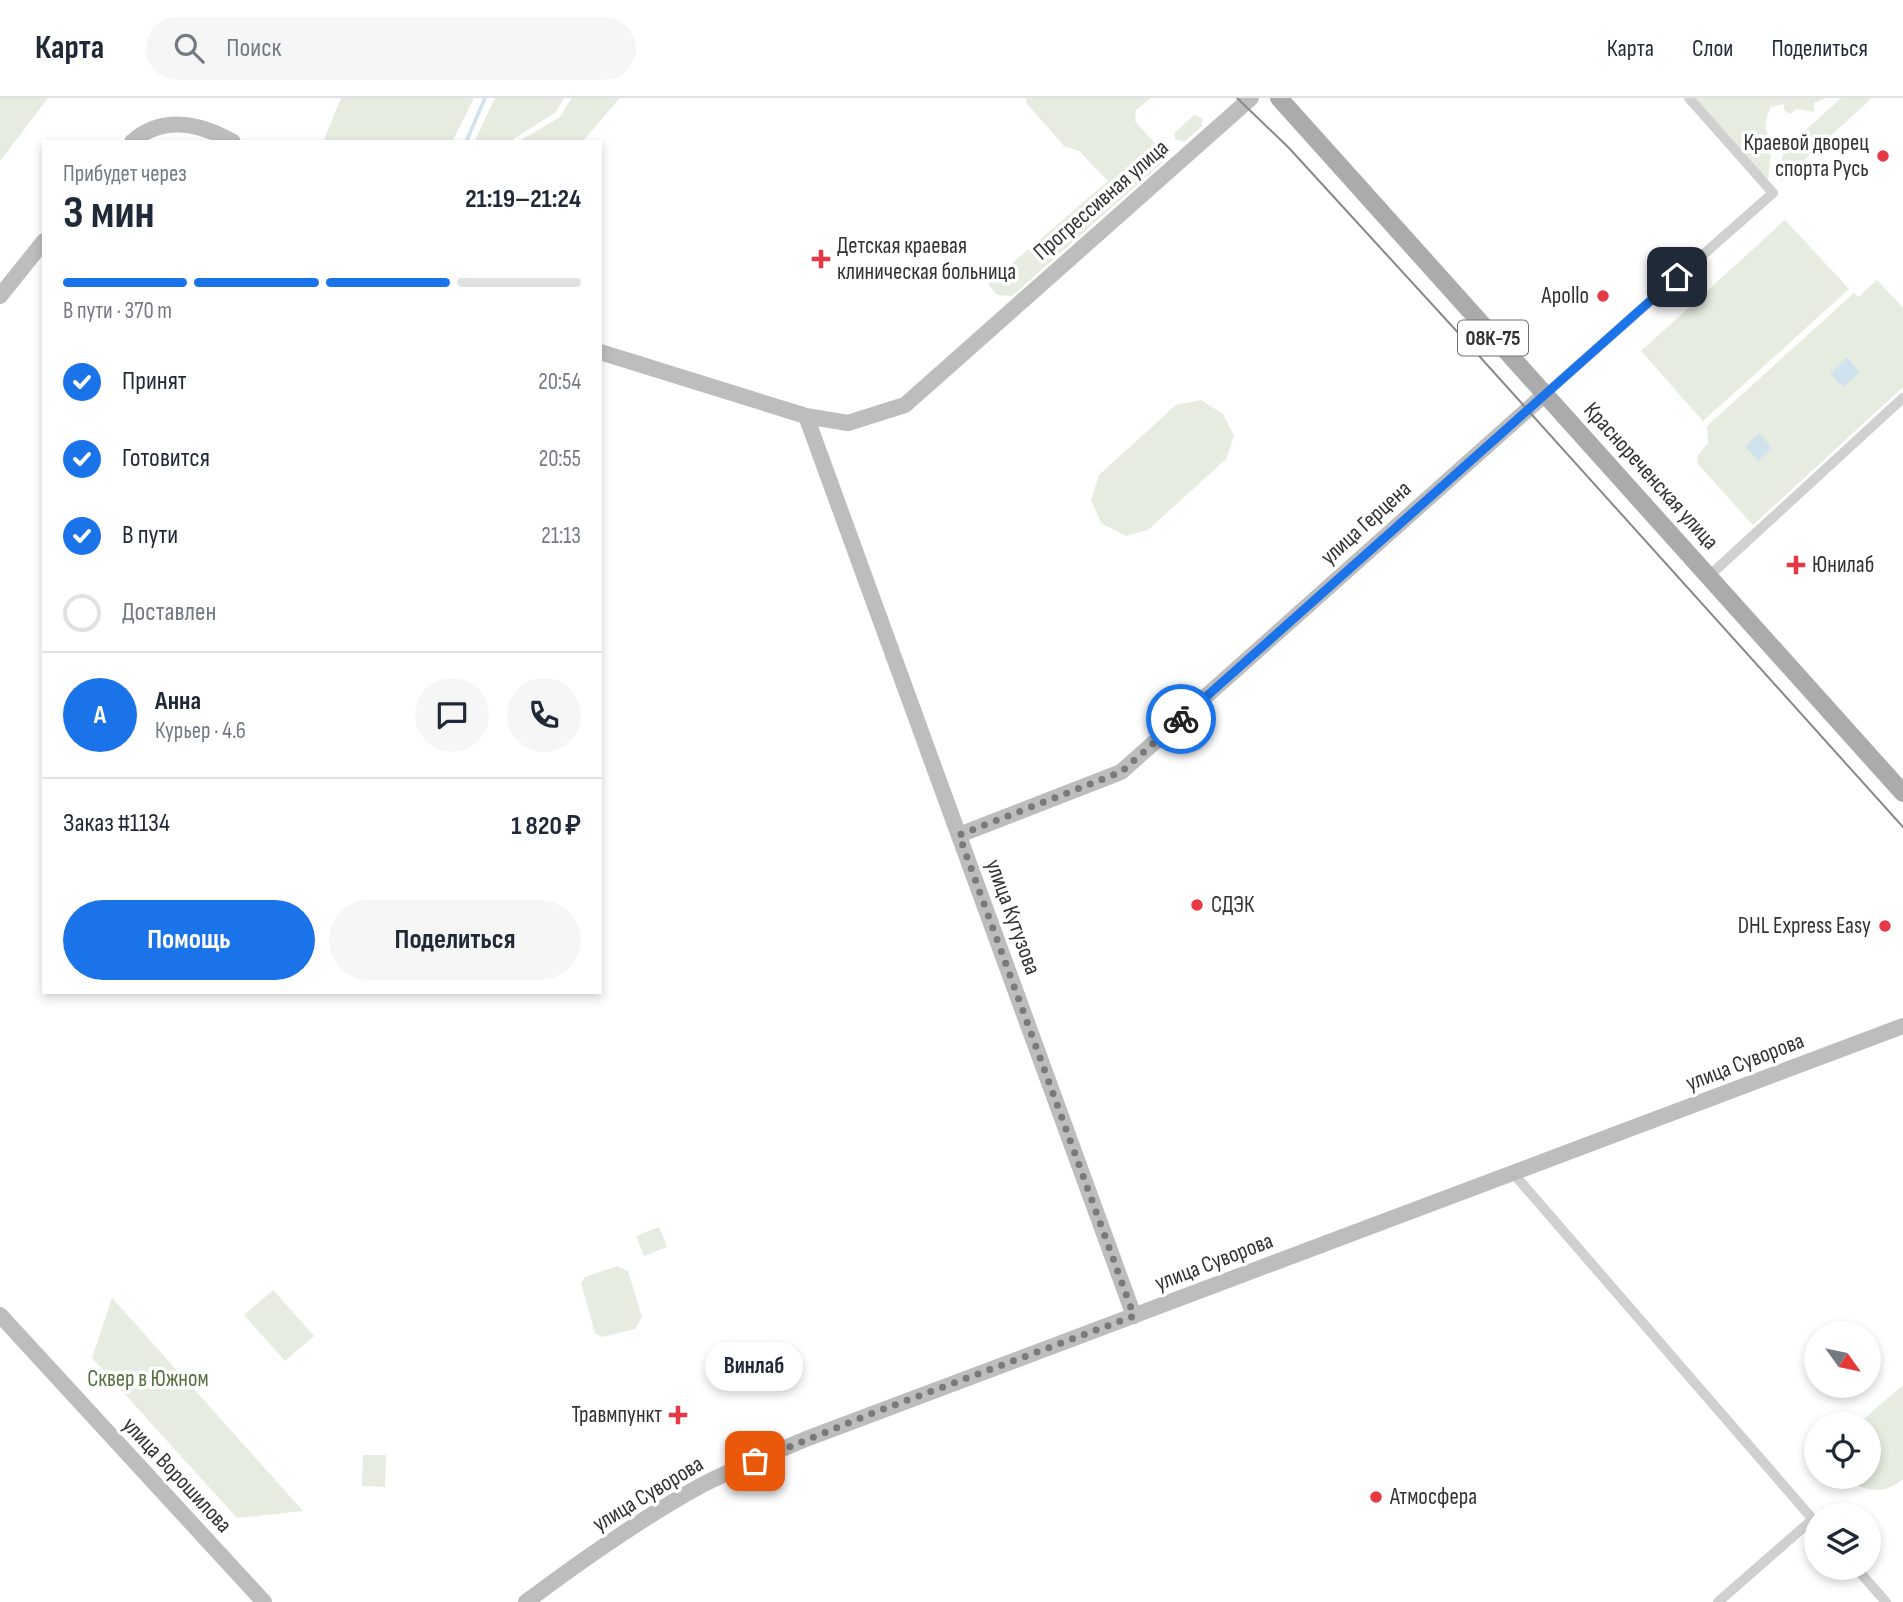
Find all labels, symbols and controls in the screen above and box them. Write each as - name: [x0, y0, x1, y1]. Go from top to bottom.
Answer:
- search box: [146, 17, 636, 80]
- text: Карта: [35, 28, 104, 68]
- icon: search: [170, 29, 208, 67]
- text: Поиск: [226, 33, 281, 64]
- text: Карта: [1607, 34, 1654, 63]
- text: Слои: [1692, 34, 1733, 63]
- text: Поделиться: [1771, 34, 1868, 63]
- place label: Краевой дворец спорта Русь: [1743, 129, 1869, 183]
- street label: Прогрессивная улица: [1028, 134, 1174, 266]
- marker: Краевой дворец спорта Русь: [1875, 148, 1891, 164]
- text: Прибудет через: [63, 160, 187, 188]
- text: 21:19–21:24: [465, 184, 581, 215]
- text: 3 мин: [63, 186, 155, 241]
- place label: Детская краевая клиническая больница: [837, 232, 1016, 286]
- pin: [1647, 247, 1707, 307]
- marker: Детская краевая клиническая больница: [811, 249, 831, 269]
- icon: home: [1658, 258, 1696, 296]
- place label: Apollo: [1541, 282, 1589, 310]
- marker: Apollo: [1595, 288, 1611, 304]
- text: В пути · 370 m: [63, 297, 172, 325]
- road number: 08К-75: [1458, 320, 1528, 356]
- icon: check: [63, 363, 101, 401]
- text: Принят: [122, 366, 187, 397]
- text: 20:54: [538, 368, 581, 396]
- street label: Краснореченская улица: [1578, 397, 1724, 555]
- icon: check: [63, 440, 101, 478]
- text: Готовится: [122, 443, 210, 474]
- text: 20:55: [539, 445, 581, 473]
- street label: улица Герцена: [1315, 475, 1417, 571]
- icon: check: [63, 517, 101, 555]
- text: В пути: [122, 520, 178, 551]
- text: 21:13: [541, 522, 581, 550]
- place label: Юнилаб: [1812, 551, 1874, 579]
- marker: Юнилаб: [1786, 555, 1806, 575]
- text: Доставлен: [122, 597, 216, 628]
- button: chat: [415, 678, 489, 752]
- button: phone: [507, 678, 581, 752]
- courier: [1146, 684, 1216, 754]
- text: Анна: [155, 686, 201, 717]
- text: А: [94, 700, 106, 731]
- icon: bike: [1162, 700, 1200, 738]
- text: Курьер · 4.6: [155, 717, 246, 745]
- text: Заказ #1134: [63, 808, 170, 839]
- text: 1 820 ₽: [511, 811, 581, 842]
- street label: улица Кутузова: [979, 856, 1047, 978]
- place label: СДЭК: [1211, 891, 1255, 919]
- marker: СДЭК: [1189, 897, 1205, 913]
- button: Помощь: [63, 900, 315, 980]
- button: Поделиться: [329, 900, 581, 980]
- place label: DHL Express Easy: [1738, 912, 1871, 940]
- marker: DHL Express Easy: [1877, 918, 1893, 934]
- street label: улица Суворова: [1682, 1027, 1808, 1097]
- street label: улица Суворова: [1151, 1227, 1277, 1297]
- north arrow: [1804, 1321, 1881, 1398]
- map controls: [1804, 1321, 1881, 1580]
- callout: Винлаб: [706, 1342, 804, 1391]
- text: Винлаб: [724, 1352, 784, 1380]
- park label: Сквер в Южном: [87, 1365, 209, 1393]
- place label: Травмпункт: [571, 1401, 662, 1429]
- marker: Травмпункт: [668, 1405, 688, 1425]
- street label: улица Ворошилова: [116, 1411, 238, 1539]
- button: locate: [1804, 1412, 1881, 1489]
- pin: [725, 1431, 785, 1491]
- icon: bag: [736, 1442, 774, 1480]
- street label: улица Суворова: [588, 1450, 708, 1538]
- place label: Атмосфера: [1389, 1483, 1477, 1511]
- marker: Атмосфера: [1368, 1489, 1384, 1505]
- button: layers: [1804, 1503, 1881, 1580]

